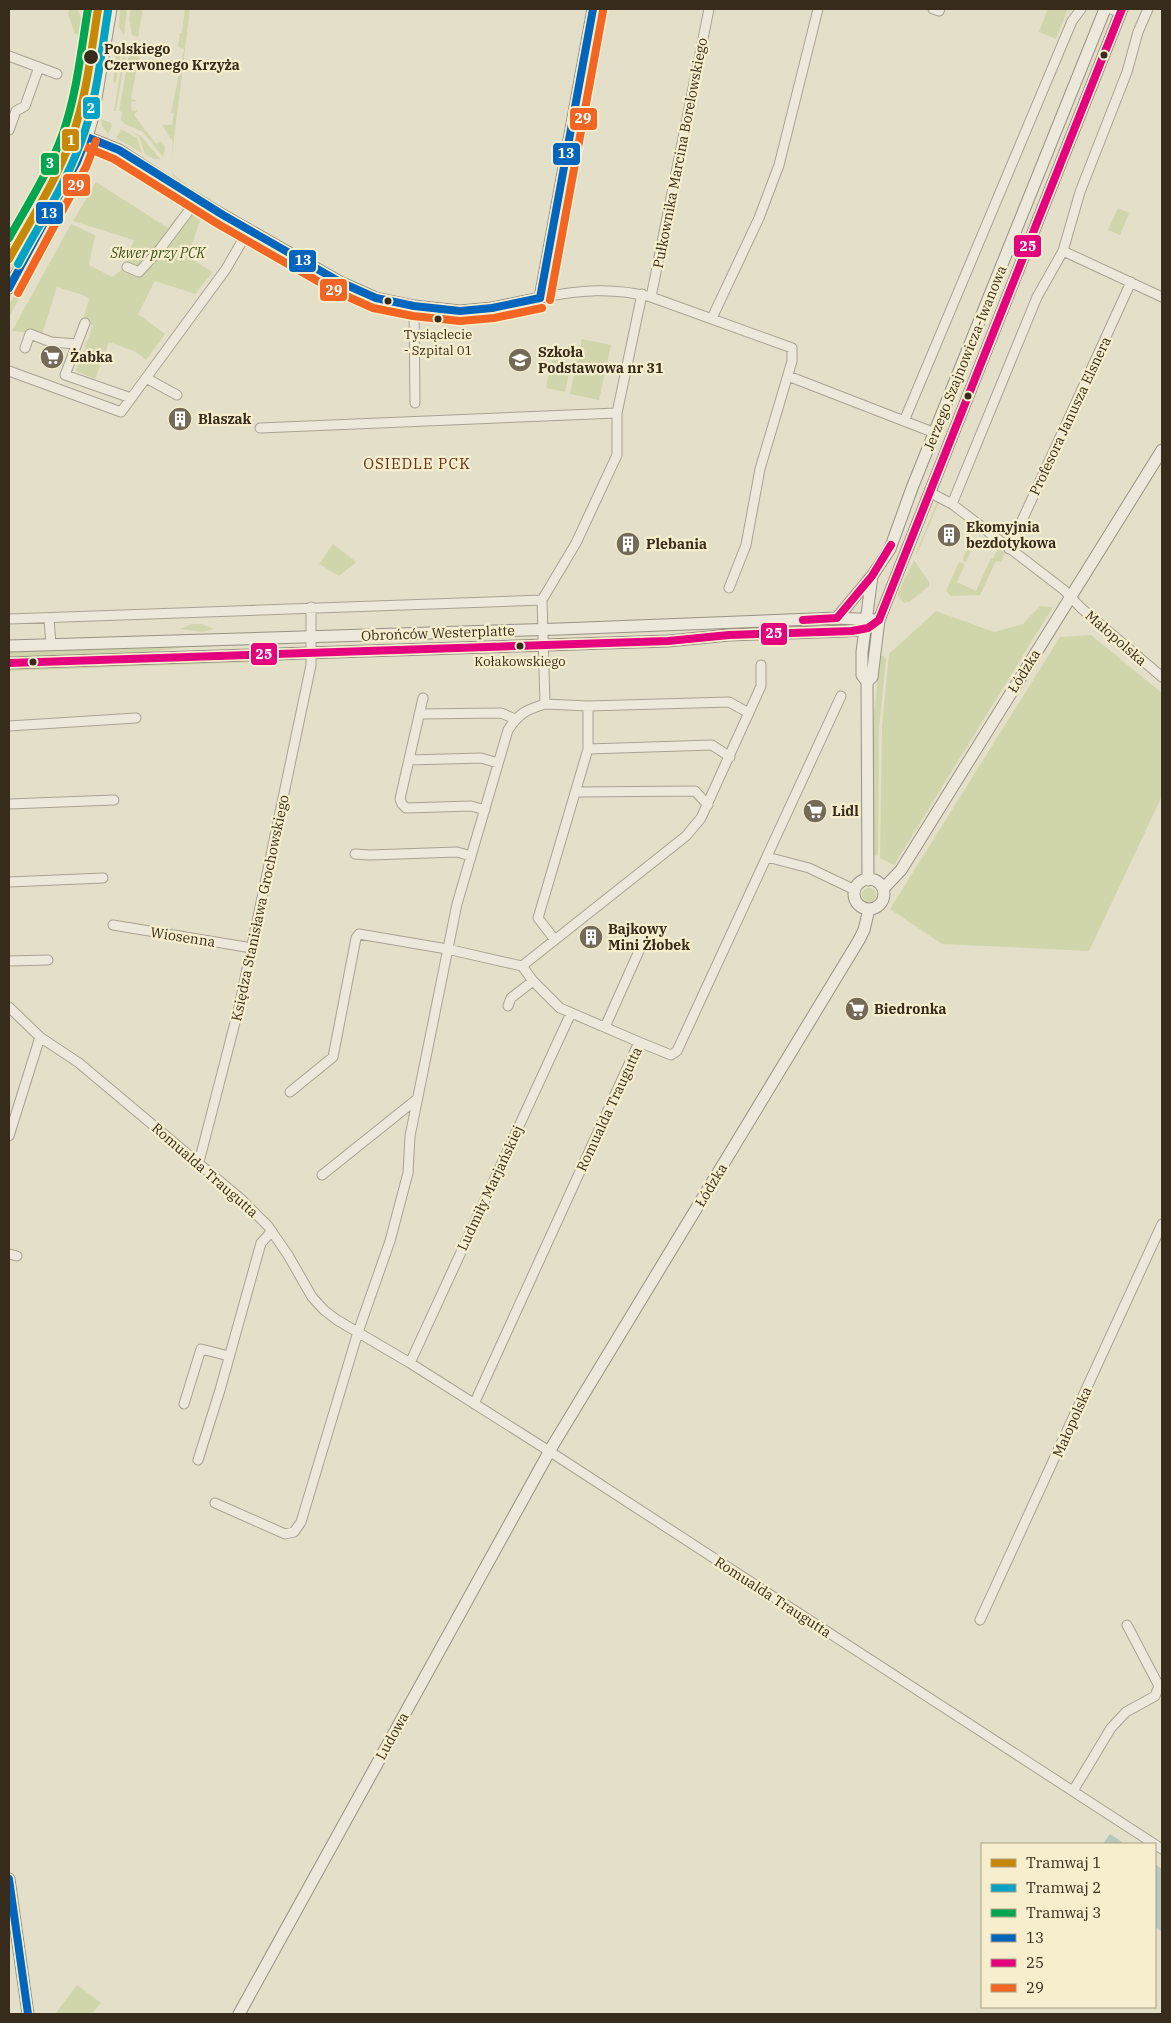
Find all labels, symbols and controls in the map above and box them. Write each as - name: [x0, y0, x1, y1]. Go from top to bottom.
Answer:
- street label: Pułkownika Marcina Borelowskiego: [649, 36, 711, 270]
- place label: Polskiego Czerwonego Krzyża: [104, 40, 240, 74]
- marker: Polskiego Czerwonego Krzyża: [82, 48, 100, 66]
- unlabelled marker: [1099, 50, 1109, 60]
- line badge: 2: [82, 96, 101, 120]
- text: 2: [87, 99, 95, 117]
- line badge: 29: [569, 107, 598, 131]
- text: 29: [575, 109, 591, 127]
- line badge: 1: [61, 128, 80, 152]
- text: 1: [67, 131, 75, 149]
- line badge: 13: [552, 142, 581, 166]
- text: 13: [558, 144, 574, 162]
- line badge: 3: [40, 152, 60, 176]
- text: 3: [46, 154, 54, 172]
- line badge: 29: [62, 173, 91, 197]
- text: 29: [68, 176, 84, 194]
- line badge: 13: [35, 201, 64, 225]
- text: 13: [41, 204, 57, 222]
- line badge: 25: [1013, 234, 1042, 258]
- text: 25: [1020, 237, 1036, 255]
- park label: Skwer przy PCK: [110, 244, 207, 262]
- line badge: 13: [288, 249, 317, 273]
- text: 13: [295, 251, 311, 269]
- street label: Jerzego Szajnowicza-Iwanowa: [920, 262, 1011, 453]
- line badge: 29: [319, 278, 348, 302]
- text: 29: [326, 281, 342, 299]
- unlabelled marker: [383, 296, 393, 306]
- marker: Tysiąclecie - Szpital 01: [433, 314, 443, 324]
- place label: Tysiąclecie - Szpital 01: [404, 326, 472, 359]
- street label: Profesora Janusza Elsnera: [1025, 333, 1115, 498]
- place label: Szkoła Podstawowa nr 31: [538, 343, 663, 377]
- supermarket icon: Żabka: [39, 344, 65, 370]
- school or university icon: Szkoła Podstawowa nr 31: [507, 347, 533, 373]
- place label: Żabka: [70, 348, 113, 366]
- unlabelled marker: [963, 391, 973, 401]
- building icon: Blaszak: [167, 406, 193, 432]
- place label: Blaszak: [198, 410, 252, 428]
- district label: OSIEDLE PCK: [363, 454, 471, 473]
- place label: Ekomyjnia bezdotykowa: [966, 518, 1056, 552]
- building icon: Ekomyjnia bezdotykowa: [936, 522, 962, 548]
- building icon: Plebania: [615, 531, 641, 557]
- place label: Plebania: [646, 535, 707, 553]
- street label: Małopolska: [1082, 606, 1151, 670]
- street label: Obrońców Westerplatte: [361, 621, 515, 645]
- line badge: 25: [760, 622, 788, 646]
- text: 25: [766, 624, 782, 642]
- marker: Kołakowskiego: [515, 641, 525, 651]
- line badge: 25: [250, 642, 278, 666]
- text: 25: [256, 645, 272, 663]
- street label: Łódzka: [1004, 646, 1044, 696]
- place label: Kołakowskiego: [474, 653, 566, 670]
- unlabelled marker: [28, 657, 38, 667]
- street label: Księdza Stanisława Grochowskiego: [227, 793, 293, 1023]
- supermarket icon: Lidl: [802, 798, 828, 824]
- place label: Lidl: [832, 802, 859, 820]
- place label: Bajkowy Mini Żłobek: [608, 920, 690, 954]
- street label: Wiosenna: [149, 923, 217, 951]
- building icon: Bajkowy Mini Żłobek: [578, 924, 604, 950]
- supermarket icon: Biedronka: [844, 996, 870, 1022]
- place label: Biedronka: [874, 1000, 946, 1018]
- street label: Romualda Traugutta: [572, 1044, 646, 1174]
- street label: Romualda Traugutta: [148, 1119, 262, 1221]
- street label: Ludmiły Marjańskiej: [453, 1122, 527, 1254]
- street label: Łódzka: [691, 1160, 731, 1210]
- street label: Małopolska: [1048, 1384, 1096, 1460]
- street label: Romualda Traugutta: [711, 1553, 835, 1642]
- street label: Ludowa: [372, 1709, 413, 1763]
- legend: [981, 1843, 1156, 2008]
- text: Tramwaj 1: [1026, 1853, 1101, 1872]
- text: Tramwaj 2: [1026, 1878, 1101, 1897]
- text: Tramwaj 3: [1026, 1903, 1101, 1922]
- text: 13: [1026, 1928, 1044, 1947]
- text: 25: [1026, 1953, 1044, 1972]
- text: 29: [1026, 1978, 1044, 1997]

